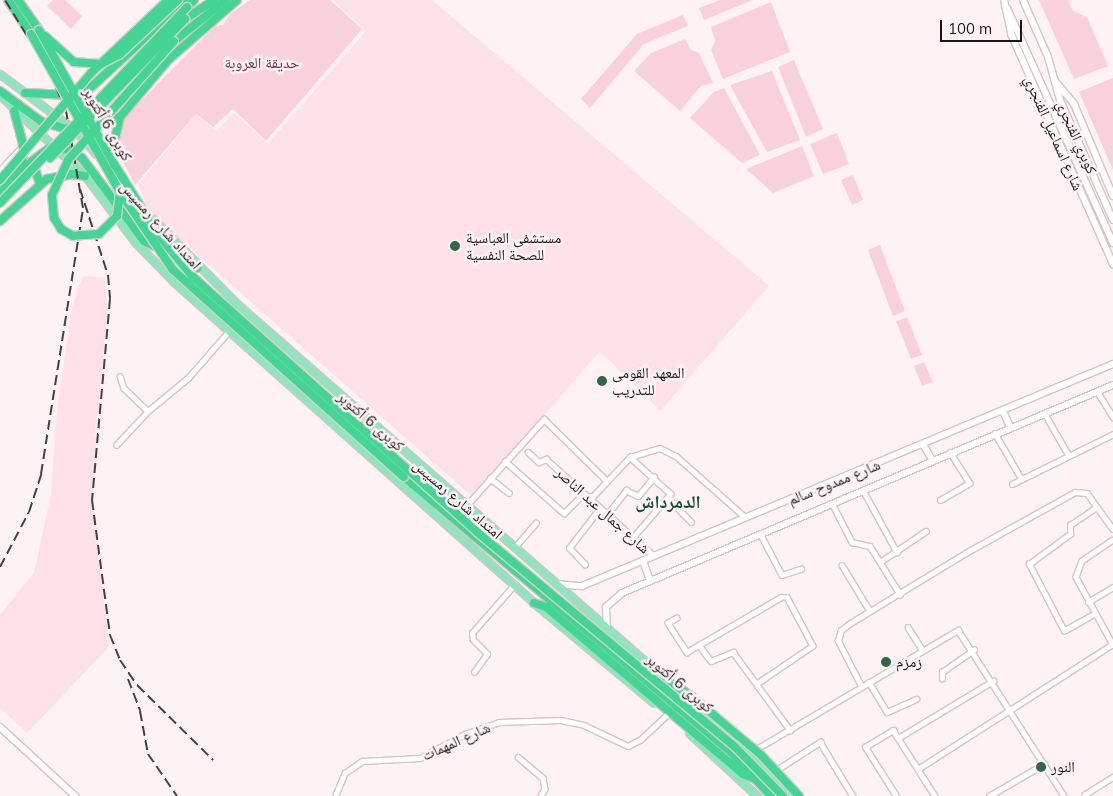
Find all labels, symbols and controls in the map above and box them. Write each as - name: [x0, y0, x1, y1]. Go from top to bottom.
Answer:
- scale bar: [943, 10, 1026, 42]
- text: 100 m: [948, 19, 992, 38]
- park label: حديقة العروبة: [224, 54, 300, 72]
- street label: شارع اسماعيل الفنجري: [1021, 73, 1087, 193]
- street label: كوبرى 6 أكتوبر: [80, 84, 136, 164]
- street label: كوبري الفنجري: [1053, 97, 1101, 177]
- street label: امتداد شارع رمسيس: [117, 177, 205, 273]
- place label: مستشفى العباسية للصحة النفسية: [466, 228, 561, 263]
- marker: مستشفى العباسية للصحة النفسية: [448, 239, 462, 253]
- place label: المعهد القومى للتدريب: [612, 363, 685, 398]
- marker: المعهد القومى للتدريب: [596, 375, 608, 387]
- street label: كوبرى 6 أكتوبر: [334, 387, 408, 455]
- street label: امتداد شارع رمسيس: [410, 455, 506, 543]
- street label: شارع ممدوح سالم: [785, 455, 883, 509]
- street label: شارع جمال عبد الناصر: [552, 463, 654, 557]
- district label: الدمرداش: [635, 491, 701, 513]
- street label: كوبرى 6 أكتوبر: [643, 650, 717, 716]
- place label: زمزم: [896, 653, 922, 671]
- marker: زمزم: [880, 656, 892, 668]
- street label: شارع المهمات: [419, 718, 493, 764]
- place label: النور: [1051, 758, 1075, 776]
- marker: النور: [1035, 761, 1047, 773]

